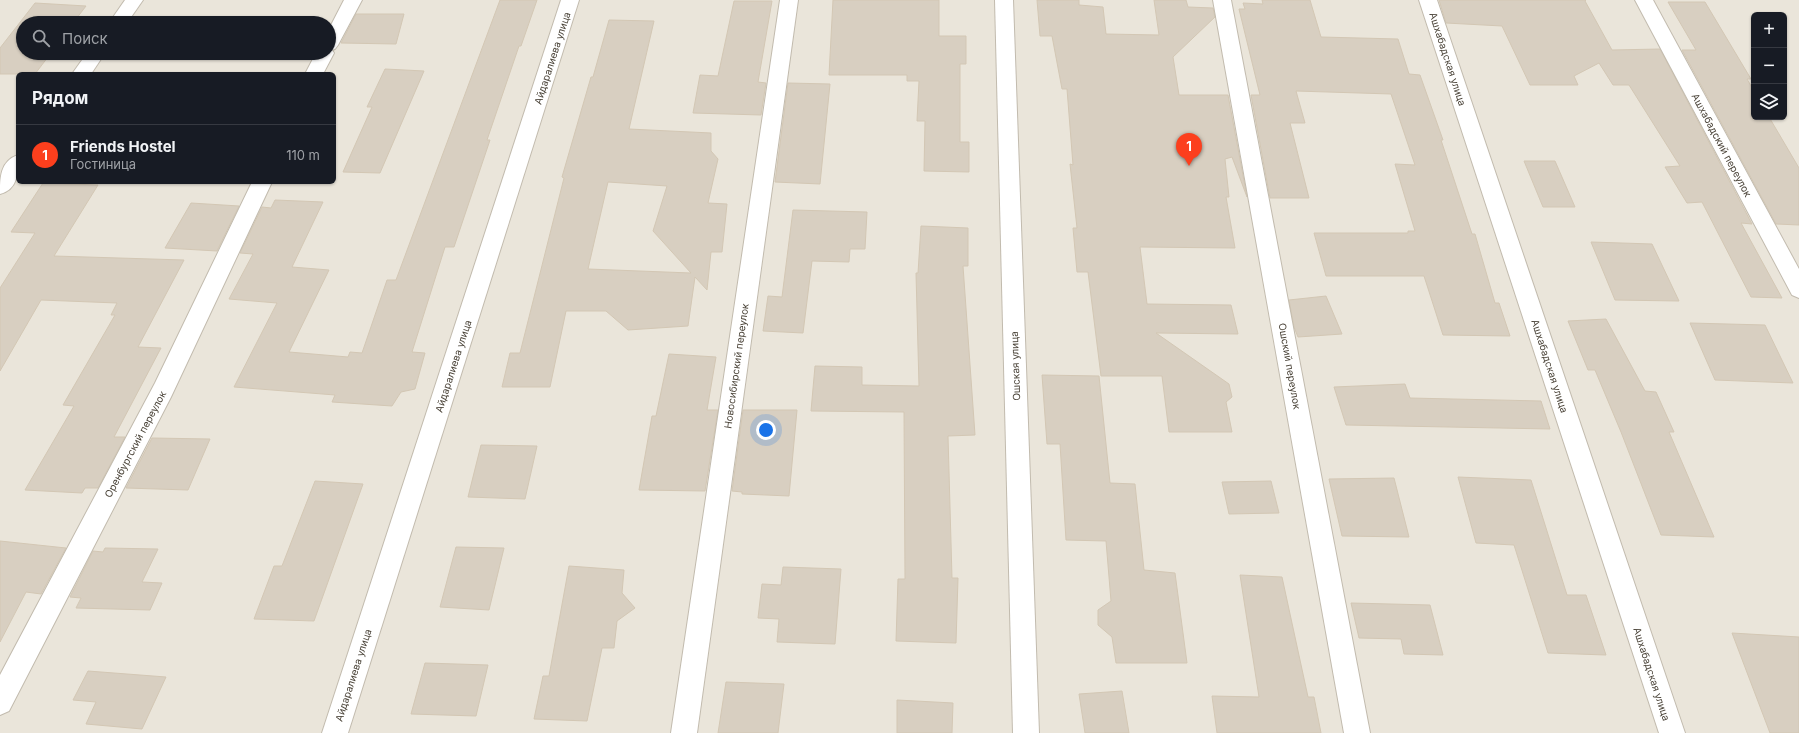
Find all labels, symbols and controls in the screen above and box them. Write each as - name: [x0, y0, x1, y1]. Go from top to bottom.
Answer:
- street label: Айдаралиева улица: [531, 10, 573, 106]
- street label: Ашхабадская улица: [1427, 11, 1469, 107]
- map controls: [1751, 12, 1787, 120]
- button: +: [1751, 12, 1787, 48]
- search box: [16, 16, 336, 60]
- icon: search: [30, 27, 52, 49]
- text: Поиск: [62, 29, 108, 48]
- button: −: [1751, 48, 1787, 84]
- button: layers: [1751, 84, 1787, 120]
- text: Рядом: [32, 88, 88, 108]
- street label: Ашхабадский переулок: [1690, 91, 1755, 199]
- pin: 1: [1176, 133, 1202, 166]
- text: Friends Hostel: [70, 137, 176, 156]
- text: 1: [42, 147, 48, 163]
- text: 110 m: [286, 147, 320, 163]
- text: Гостиница: [70, 156, 136, 172]
- street label: Новосибирский переулок: [721, 302, 751, 429]
- street label: Айдаралиева улица: [432, 318, 474, 414]
- street label: Ашхабадская улица: [1529, 318, 1571, 414]
- street label: Ошский переулок: [1276, 322, 1304, 411]
- street label: Ошская улица: [1008, 331, 1022, 401]
- street label: Оренбургский переулок: [102, 388, 168, 499]
- your location: [756, 420, 776, 440]
- street label: Ашхабадская улица: [1631, 626, 1673, 722]
- street label: Айдаралиева улица: [332, 627, 374, 723]

